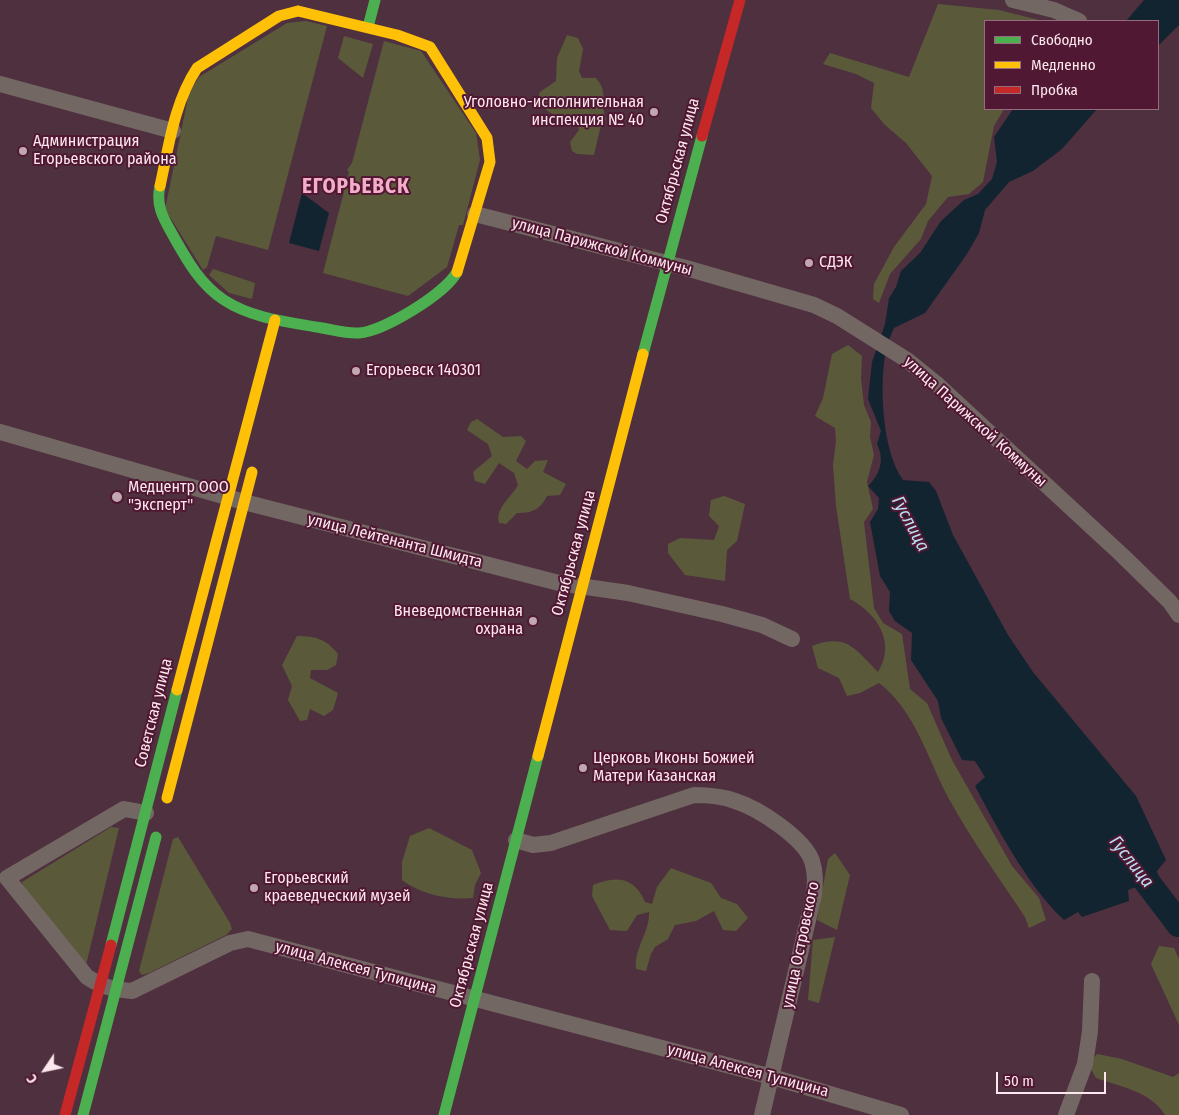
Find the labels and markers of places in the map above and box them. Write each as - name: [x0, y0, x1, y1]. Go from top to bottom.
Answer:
- place label: Уголовно-исполнительная инспекция № 40: [464, 93, 644, 131]
- marker: Уголовно-исполнительная инспекция № 40: [648, 106, 660, 118]
- place label: Администрация Егорьевского района: [33, 132, 177, 170]
- marker: Администрация Егорьевского района: [17, 145, 29, 157]
- place label: СДЭК: [819, 253, 852, 273]
- marker: СДЭК: [803, 257, 815, 269]
- place label: Егорьевск 140301: [366, 361, 481, 381]
- marker: Егорьевск 140301: [350, 365, 362, 377]
- place label: Медцентр ООО "Эксперт": [128, 478, 229, 516]
- marker: Медцентр ООО "Эксперт": [110, 490, 124, 504]
- place label: Вневедомственная охрана: [394, 602, 523, 640]
- marker: Вневедомственная охрана: [527, 615, 539, 627]
- place label: Церковь Иконы Божией Матери Казанская: [593, 749, 754, 787]
- marker: Церковь Иконы Божией Матери Казанская: [577, 762, 589, 774]
- place label: Егорьевский краеведческий музей: [264, 869, 411, 907]
- marker: Егорьевский краеведческий музей: [248, 882, 260, 894]

